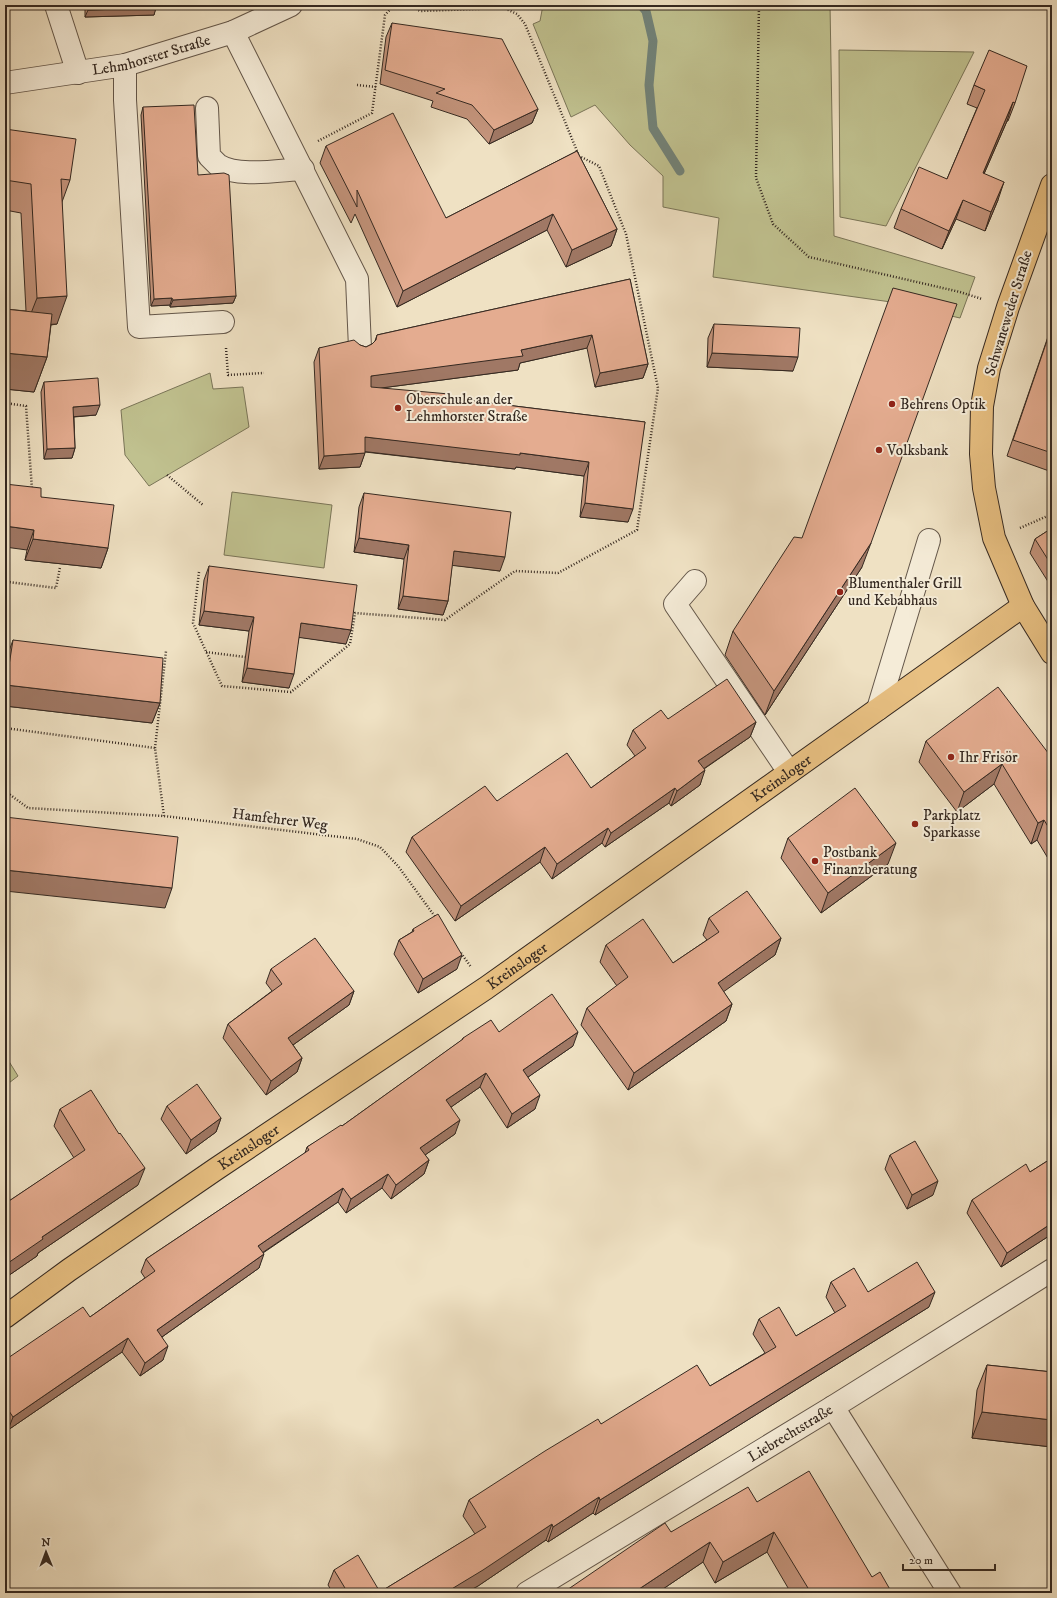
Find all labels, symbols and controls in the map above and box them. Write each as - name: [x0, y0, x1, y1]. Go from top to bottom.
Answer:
- street label: Lehmhorster Straße: [91, 31, 213, 80]
- street label: Schwaneweder Straße: [980, 248, 1037, 378]
- place label: Oberschule an der Lehmhorster Straße: [406, 390, 528, 426]
- place label: Behrens Optik: [900, 395, 986, 414]
- marker: Behrens Optik: [887, 399, 897, 409]
- marker: Oberschule an der Lehmhorster Straße: [393, 403, 403, 413]
- place label: Volksbank: [886, 441, 949, 460]
- marker: Volksbank: [874, 445, 884, 455]
- place label: Blumenthaler Grill und Kebabhaus: [848, 574, 962, 610]
- marker: Blumenthaler Grill und Kebabhaus: [835, 587, 845, 597]
- place label: Ihr Frisör: [959, 748, 1018, 767]
- street label: Kreinsloger: [747, 750, 816, 806]
- marker: Ihr Frisör: [946, 752, 956, 762]
- street label: Hamfehrer Weg: [231, 804, 330, 835]
- place label: Parkplatz Sparkasse: [923, 806, 981, 842]
- marker: Parkplatz Sparkasse: [910, 819, 920, 829]
- place label: Postbank Finanzberatung: [823, 843, 918, 879]
- marker: Postbank Finanzberatung: [810, 856, 820, 866]
- street label: Kreinsloger: [483, 938, 552, 994]
- street label: Kreinsloger: [215, 1120, 284, 1175]
- street label: Liebrechtstraße: [745, 1400, 836, 1466]
- north arrow: [26, 1532, 66, 1572]
- text: N: [41, 1536, 50, 1550]
- scale bar: [903, 1546, 995, 1572]
- text: 20 m: [909, 1553, 933, 1568]

